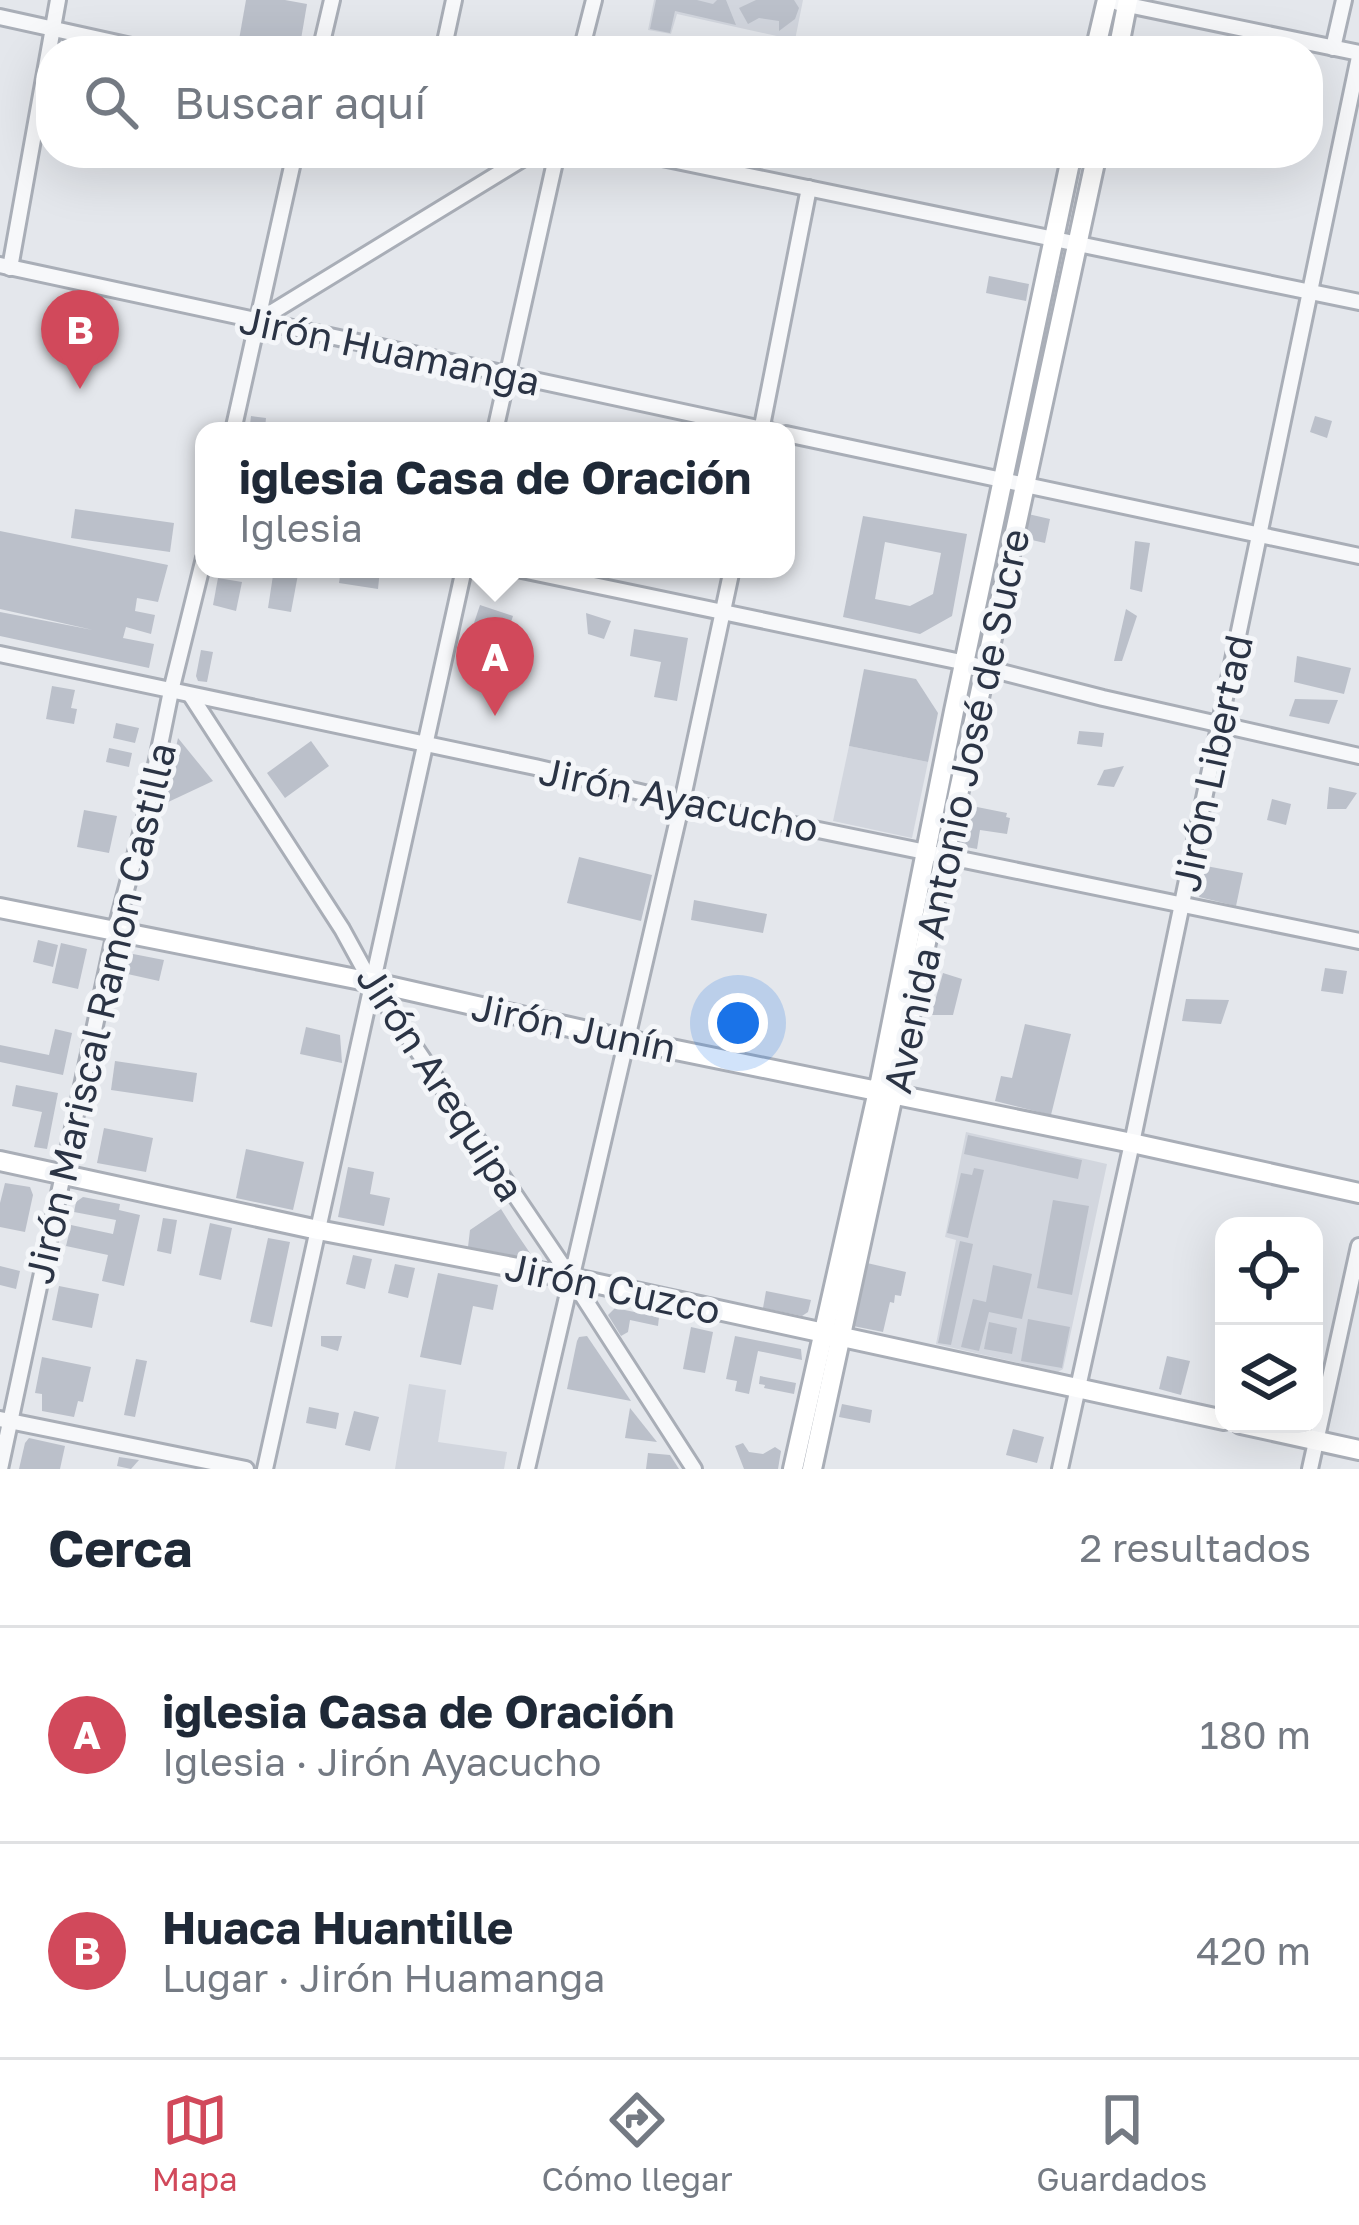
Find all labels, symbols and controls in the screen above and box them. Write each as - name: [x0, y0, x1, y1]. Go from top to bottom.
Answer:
- search box: [36, 36, 1323, 168]
- icon: search: [78, 69, 144, 135]
- text: Buscar aquí: [174, 75, 426, 129]
- pin: B: [41, 290, 119, 389]
- street label: Jirón Huamanga: [236, 295, 544, 405]
- popup: [195, 422, 795, 578]
- text: iglesia Casa de Oración: [239, 450, 751, 504]
- text: Iglesia: [239, 504, 363, 551]
- street label: Avenida Antonio José de Sucre: [873, 525, 1039, 1097]
- pin: A: [456, 617, 534, 716]
- street label: Jirón Libertad: [1162, 630, 1262, 896]
- street label: Jirón Mariscal Ramon Castilla: [15, 738, 185, 1288]
- street label: Jirón Ayacucho: [535, 746, 823, 852]
- street label: Jirón Arequipa: [347, 956, 535, 1210]
- street label: Jirón Junín: [468, 982, 680, 1072]
- your location: [708, 993, 768, 1053]
- map controls: [1215, 1217, 1323, 1433]
- button: locate: [1215, 1217, 1323, 1325]
- street label: Jirón Cuzco: [501, 1242, 725, 1334]
- button: layers: [1215, 1325, 1323, 1433]
- text: Cerca: [48, 1517, 192, 1578]
- text: 2 resultados: [1080, 1524, 1311, 1571]
- text: iglesia Casa de Oración: [162, 1684, 674, 1738]
- text: A: [73, 1711, 101, 1758]
- text: 180 m: [1200, 1711, 1311, 1758]
- text: Iglesia · Jirón Ayacucho: [162, 1738, 601, 1785]
- text: Huaca Huantille: [162, 1900, 513, 1954]
- text: B: [73, 1927, 101, 1974]
- text: 420 m: [1196, 1927, 1311, 1974]
- text: Lugar · Jirón Huamanga: [162, 1954, 605, 2001]
- tab: Mapa: [152, 2087, 238, 2198]
- tab: Cómo llegar: [541, 2087, 733, 2198]
- tab: Guardados: [1036, 2087, 1207, 2198]

